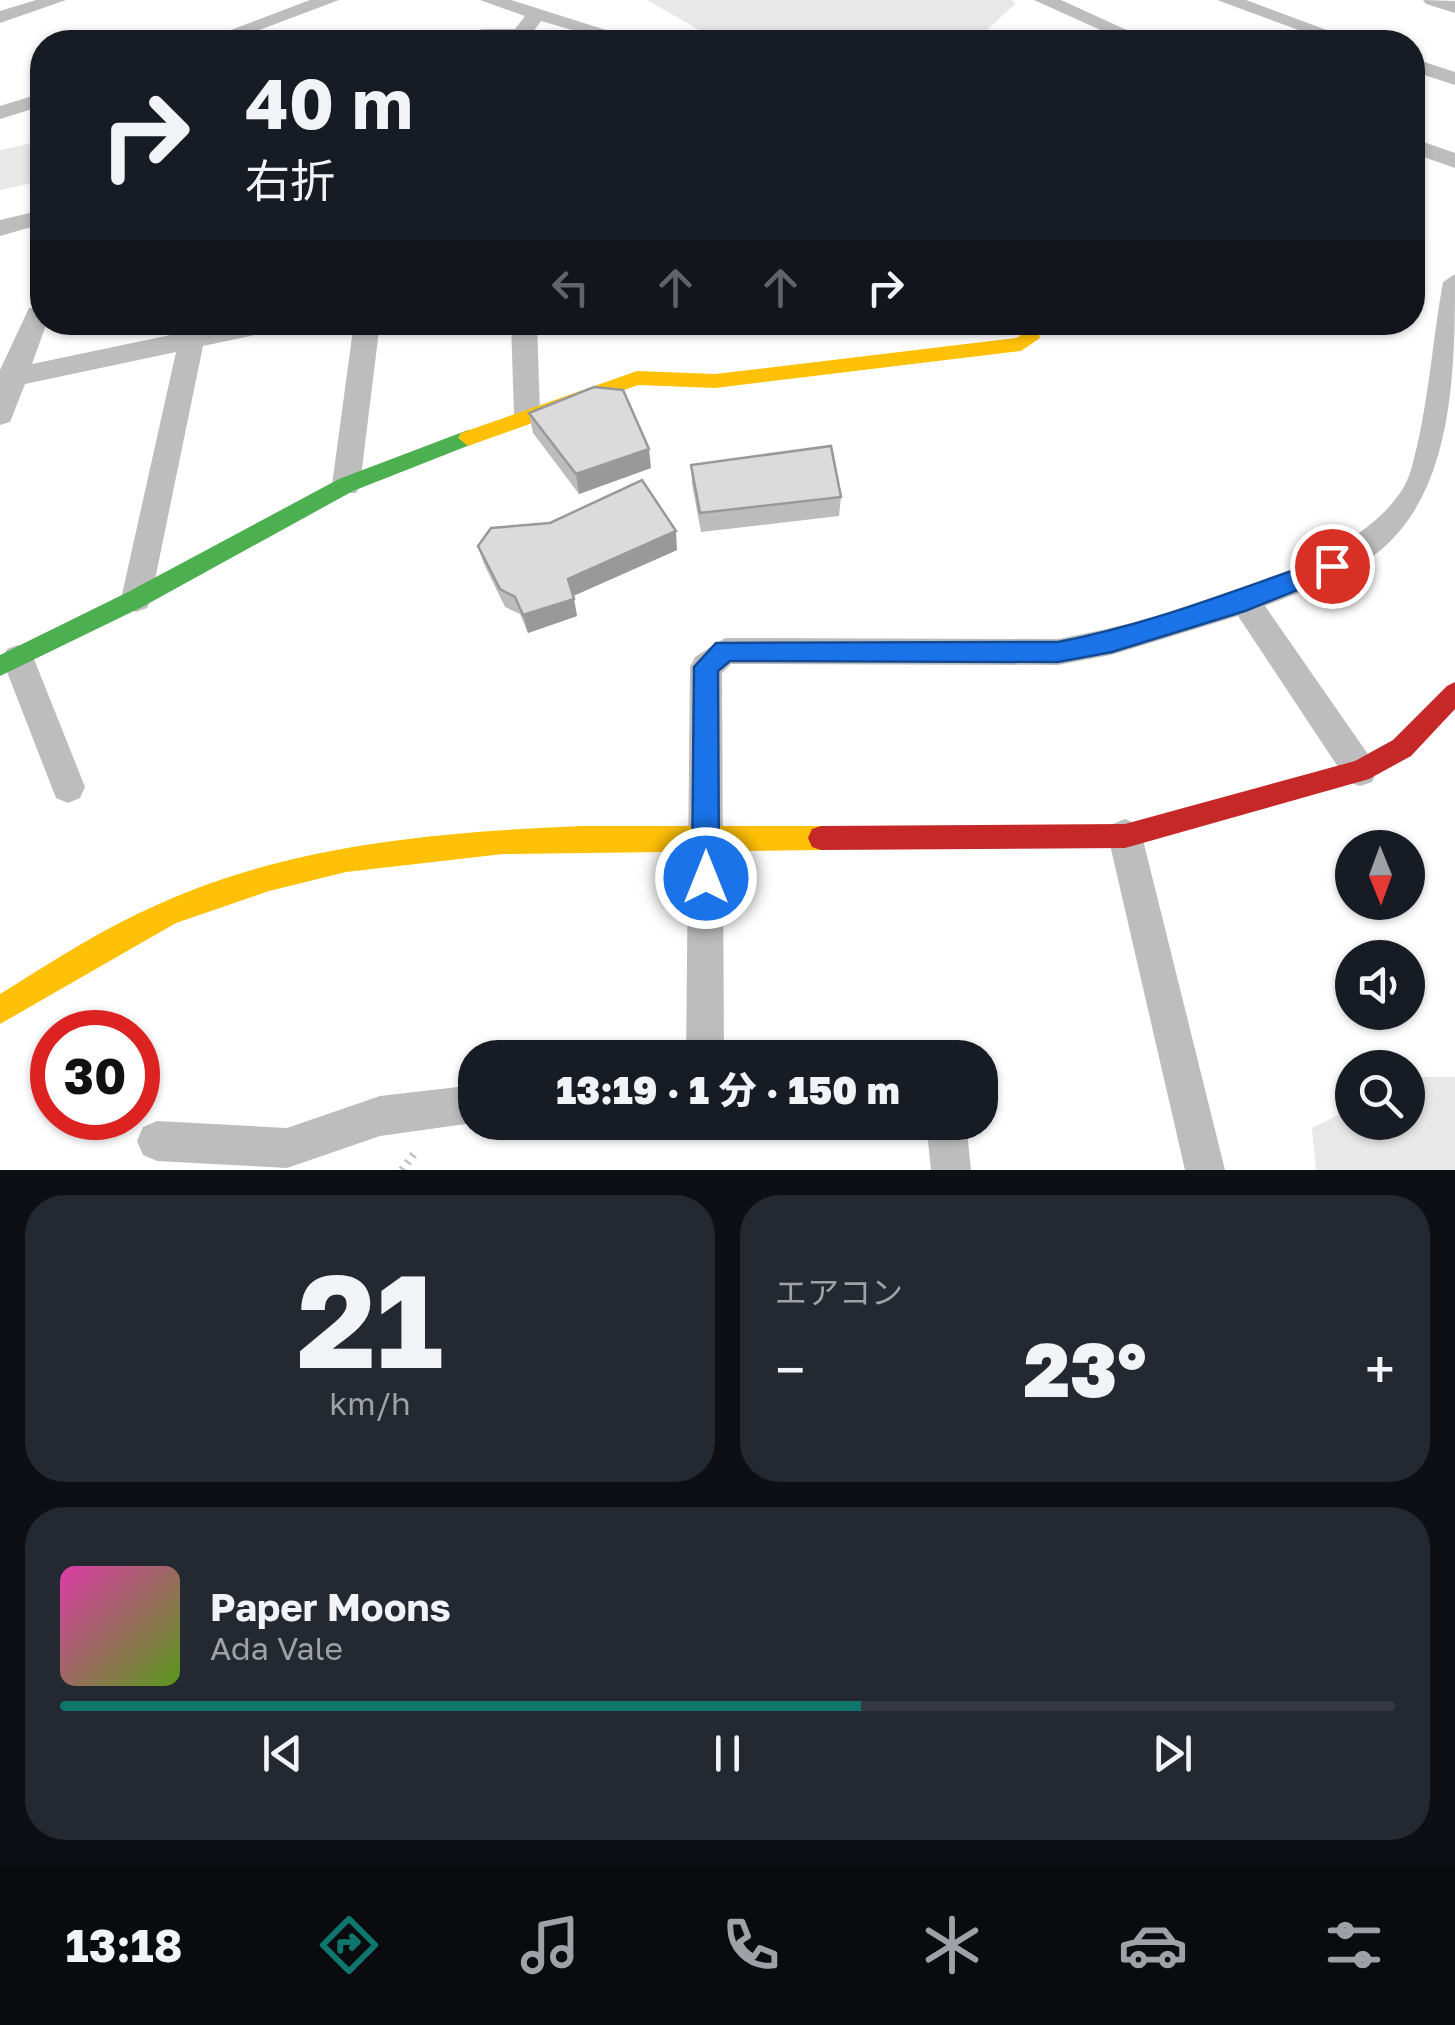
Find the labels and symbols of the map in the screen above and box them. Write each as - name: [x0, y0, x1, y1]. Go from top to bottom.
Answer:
- pin: [1290, 524, 1375, 609]
- position arrow: [654, 826, 758, 930]
- north arrow: [1335, 830, 1425, 920]
- speed limit sign: 30: [30, 1010, 160, 1140]

